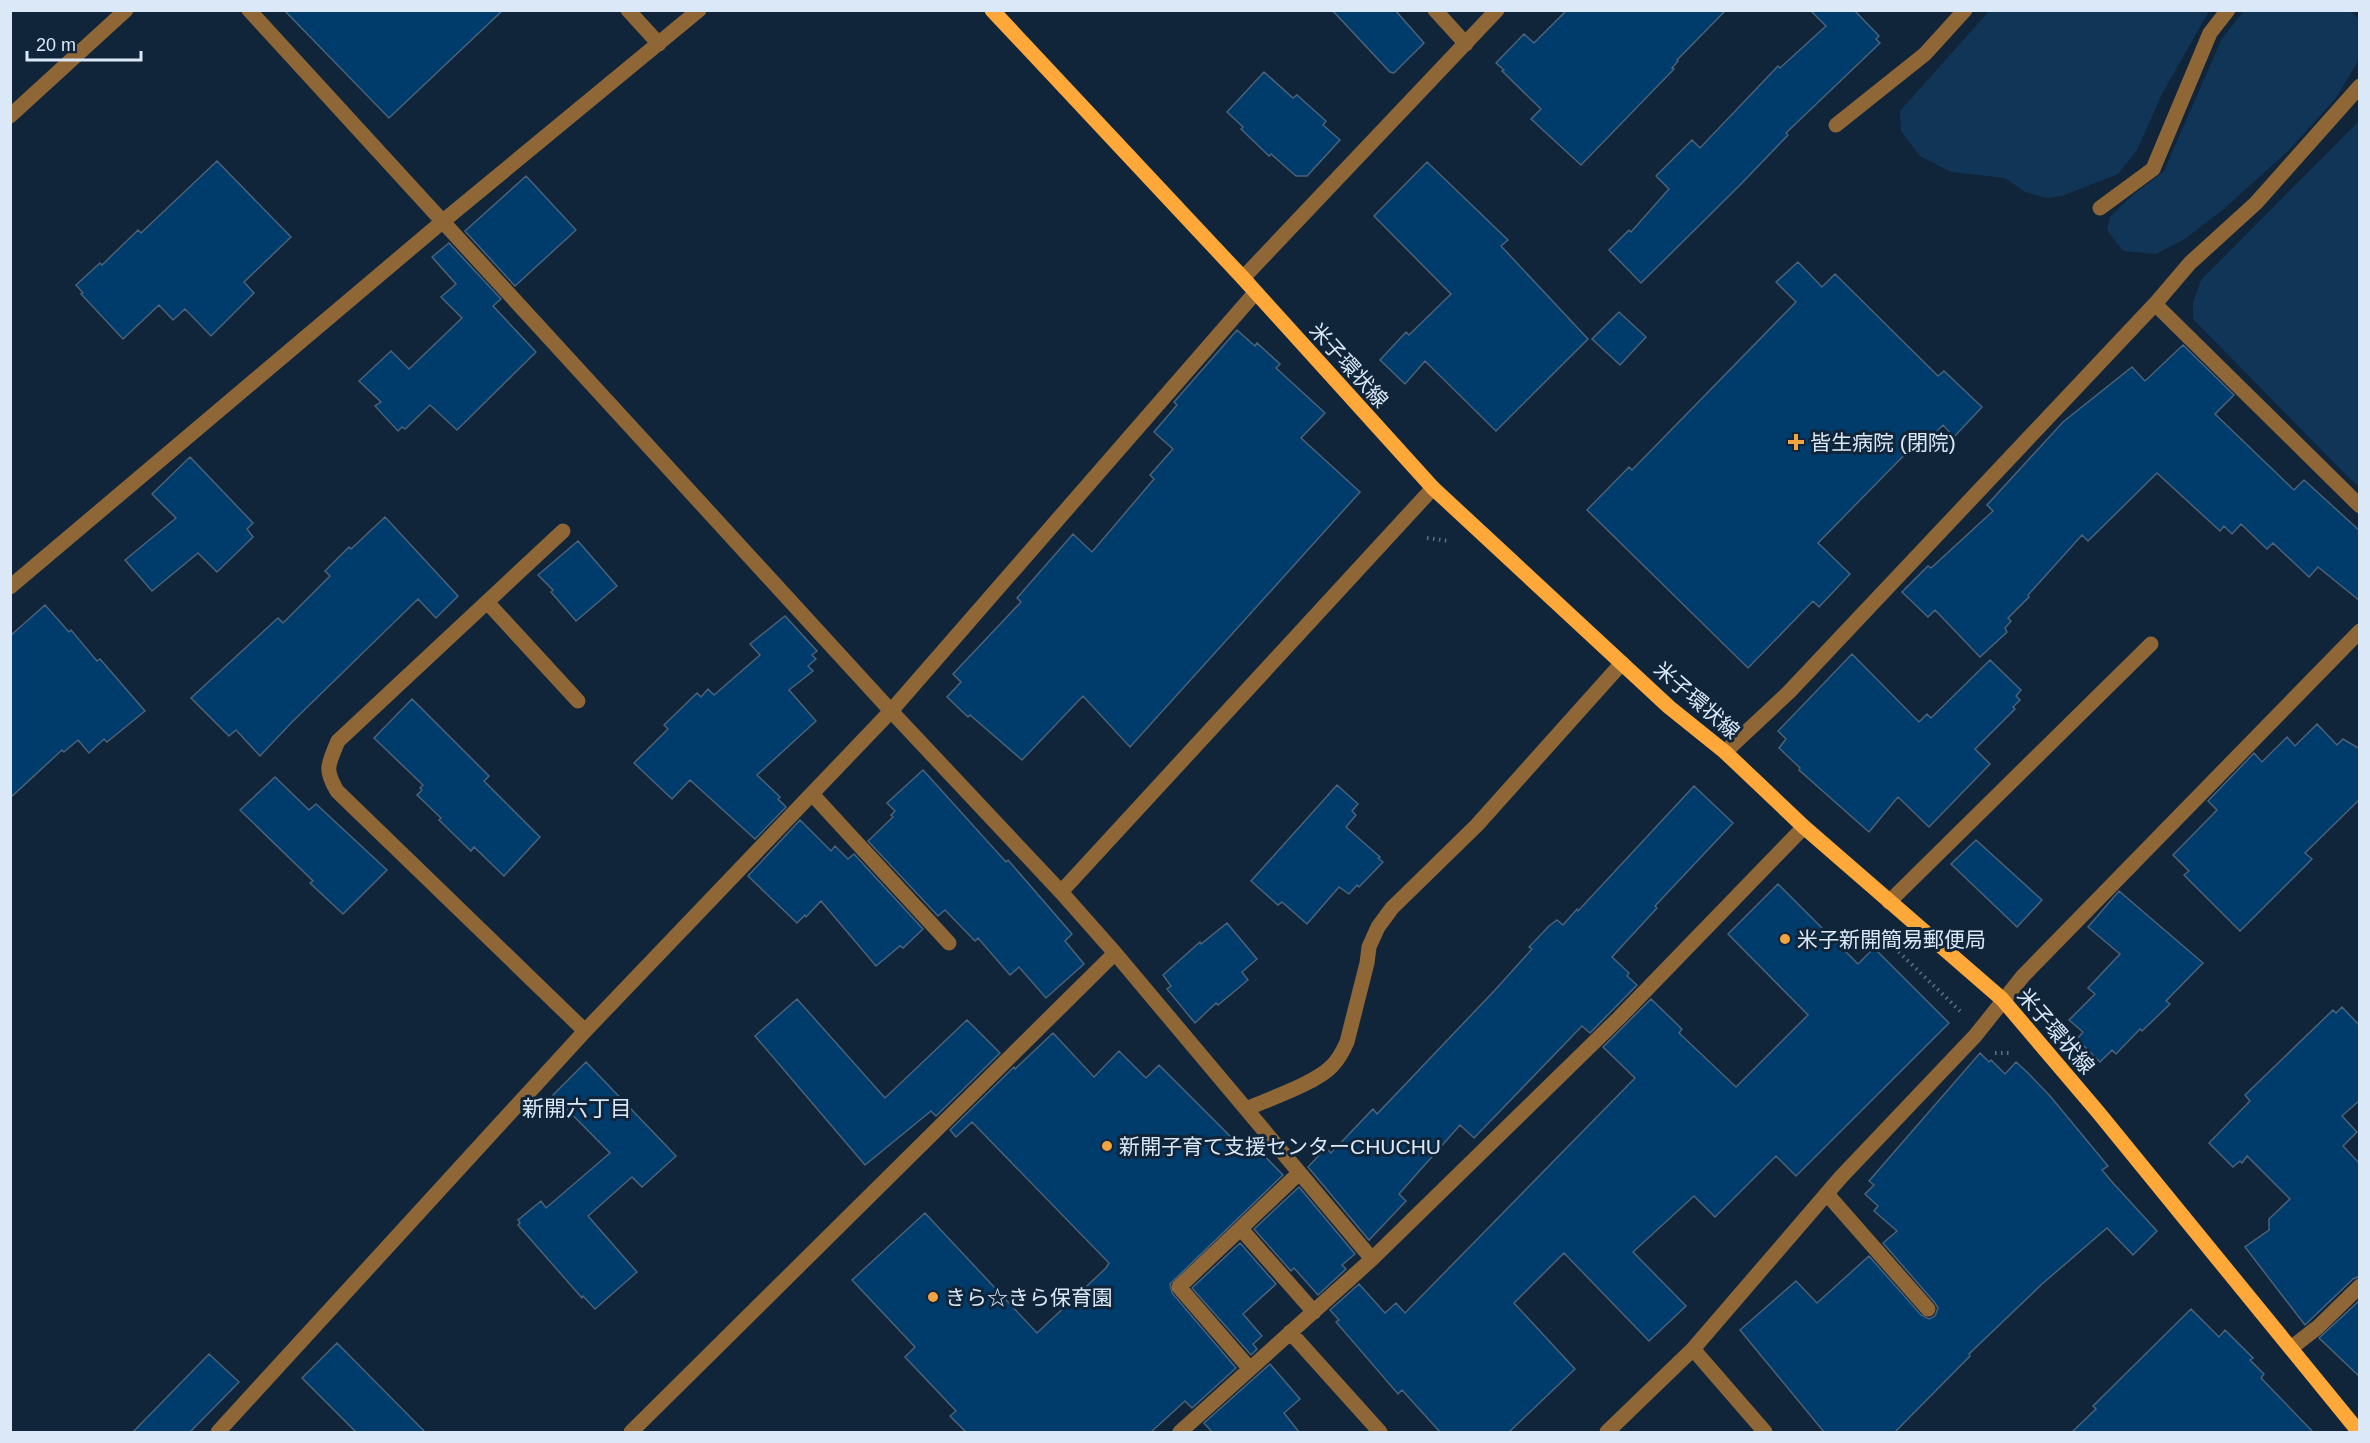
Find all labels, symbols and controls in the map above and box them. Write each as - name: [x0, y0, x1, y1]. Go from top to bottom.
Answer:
- scale bar: [27, 24, 141, 62]
- text: 20 m: [36, 35, 76, 55]
- street label: 米子環状線: [1305, 318, 1393, 412]
- place label: 皆生病院 (閉院): [1810, 431, 1956, 454]
- marker: 皆生病院 (閉院): [1787, 433, 1805, 451]
- street label: 米子環状線: [1650, 657, 1744, 743]
- place label: 米子新開簡易郵便局: [1797, 928, 1986, 951]
- marker: 米子新開簡易郵便局: [1778, 932, 1792, 946]
- street label: 米子環状線: [2013, 984, 2099, 1078]
- district label: 新開六丁目: [522, 1096, 632, 1121]
- place label: 新開子育て支援センターCHUCHU: [1119, 1135, 1441, 1158]
- marker: 新開子育て支援センターCHUCHU: [1100, 1139, 1114, 1153]
- place label: きら☆きら保育園: [945, 1286, 1113, 1309]
- marker: きら☆きら保育園: [926, 1290, 940, 1304]

